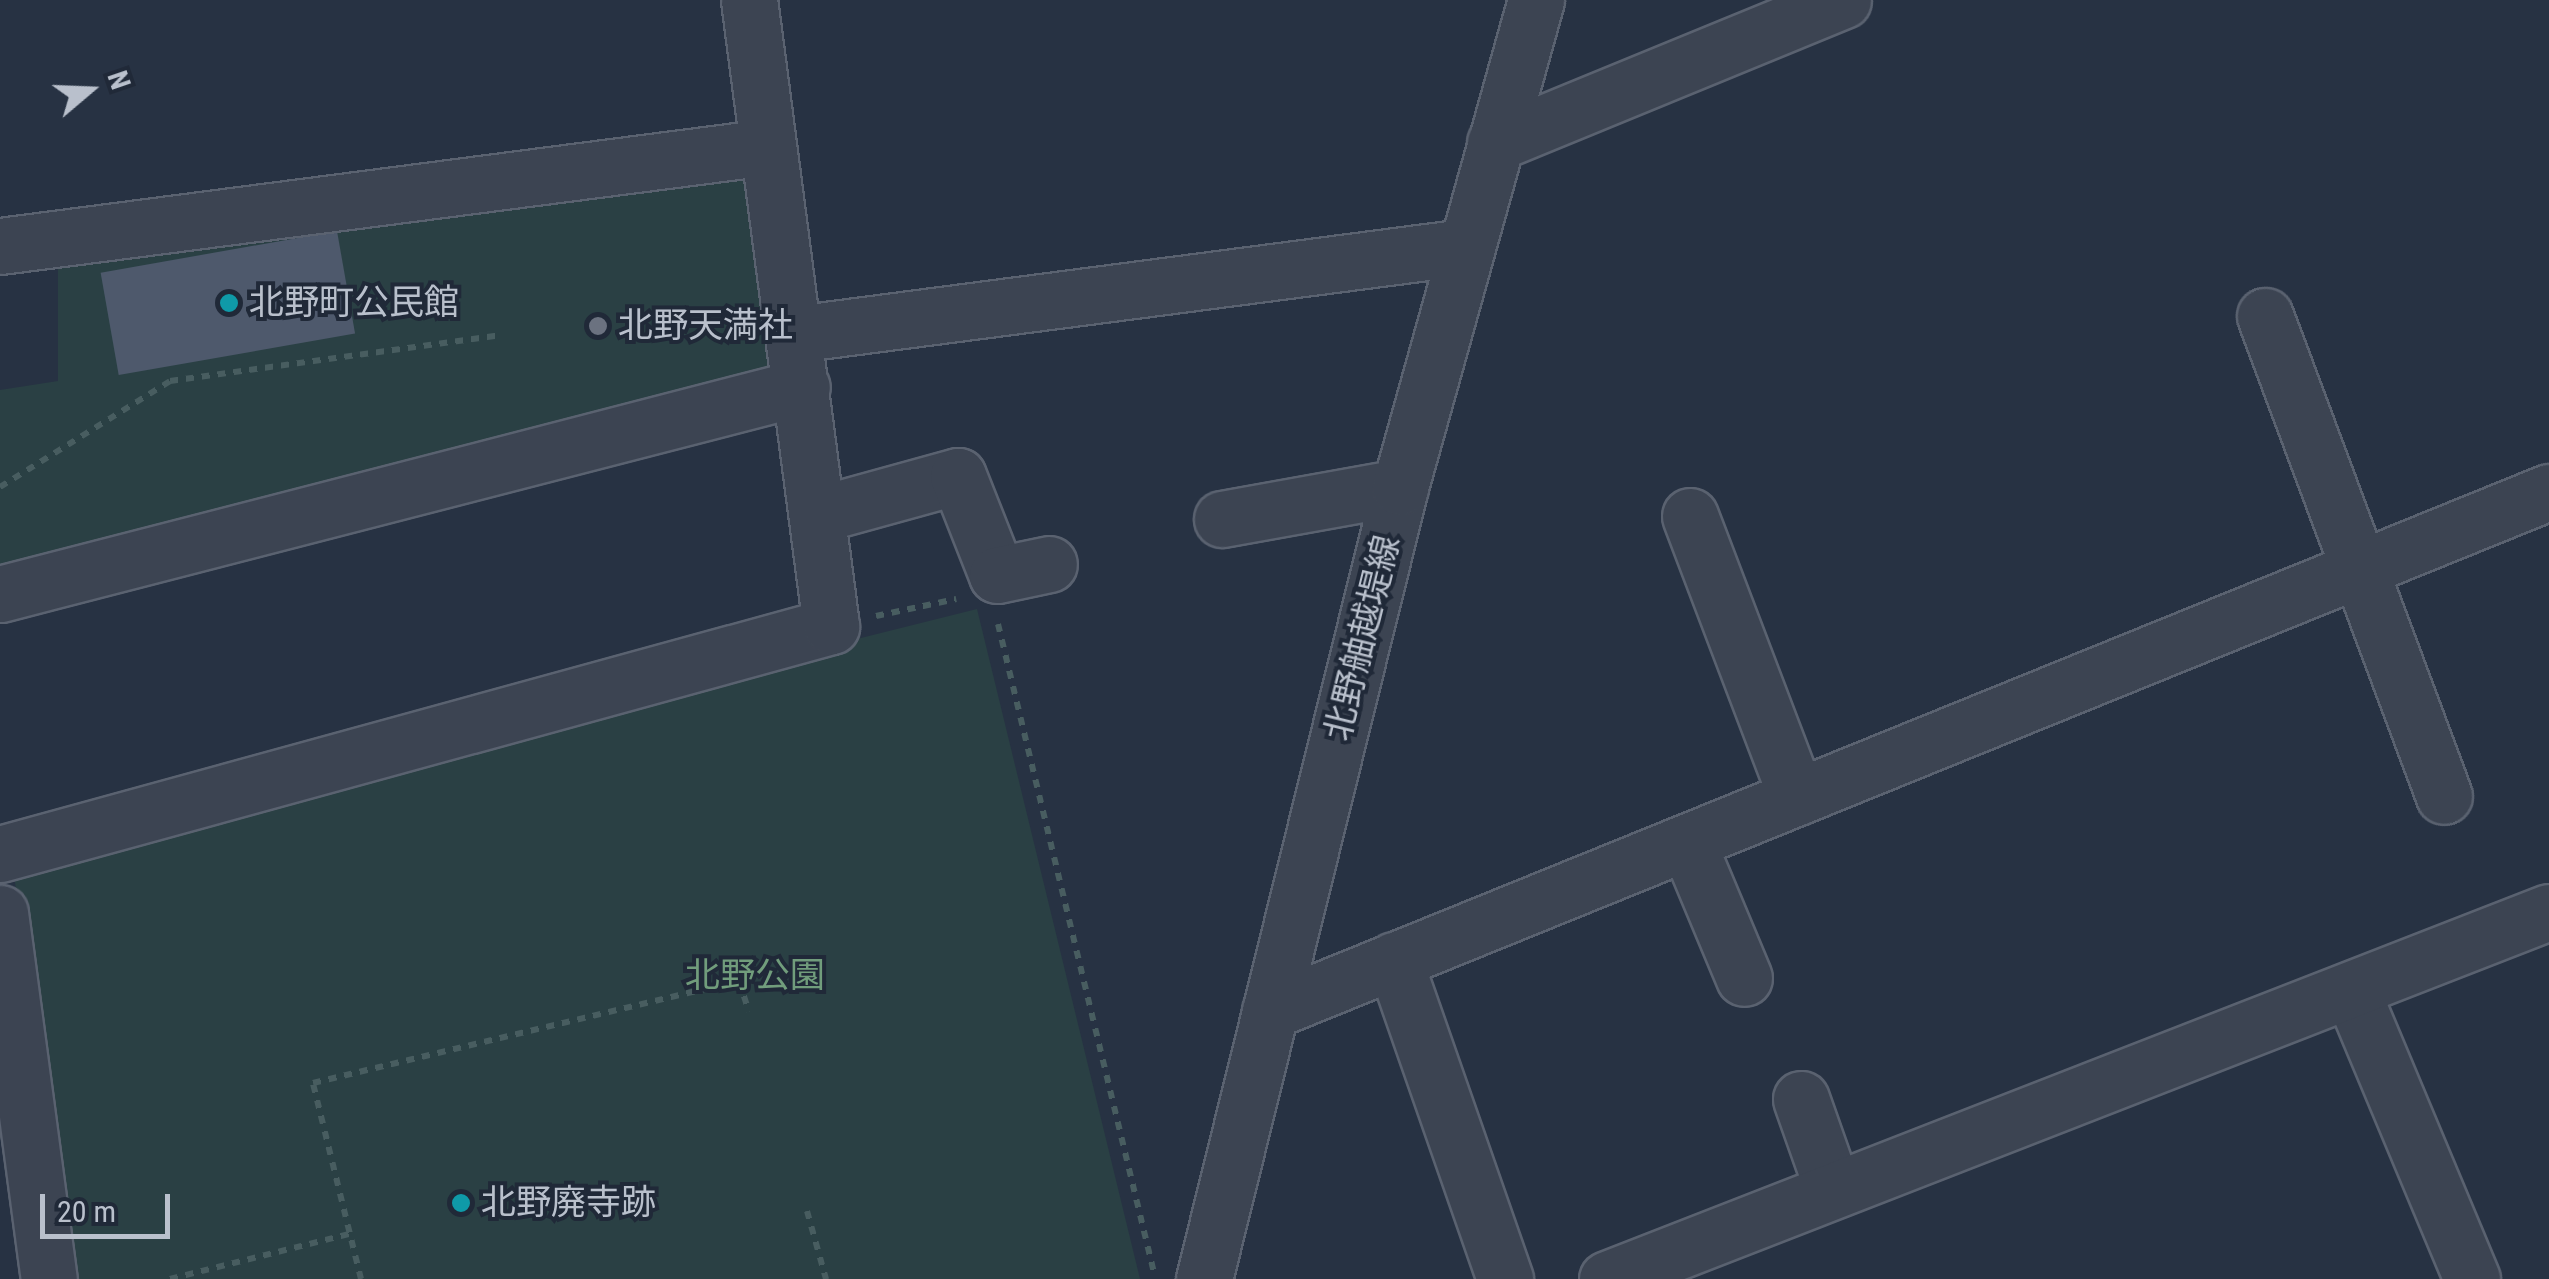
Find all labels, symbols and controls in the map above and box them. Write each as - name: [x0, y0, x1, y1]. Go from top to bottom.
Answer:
- north arrow: [40, 40, 140, 140]
- text: N: [100, 67, 137, 94]
- place label: 北野町公民館: [249, 282, 459, 324]
- marker: 北野町公民館: [218, 292, 240, 314]
- place label: 北野天満社: [618, 305, 793, 347]
- marker: 北野天満社: [587, 315, 609, 337]
- street label: 北野舳越堤線: [1317, 531, 1409, 745]
- park label: 北野公園: [685, 955, 825, 997]
- scale bar: [45, 1174, 175, 1236]
- place label: 北野廃寺跡: [481, 1182, 656, 1224]
- marker: 北野廃寺跡: [450, 1192, 472, 1214]
- text: 20 m: [57, 1194, 116, 1229]

